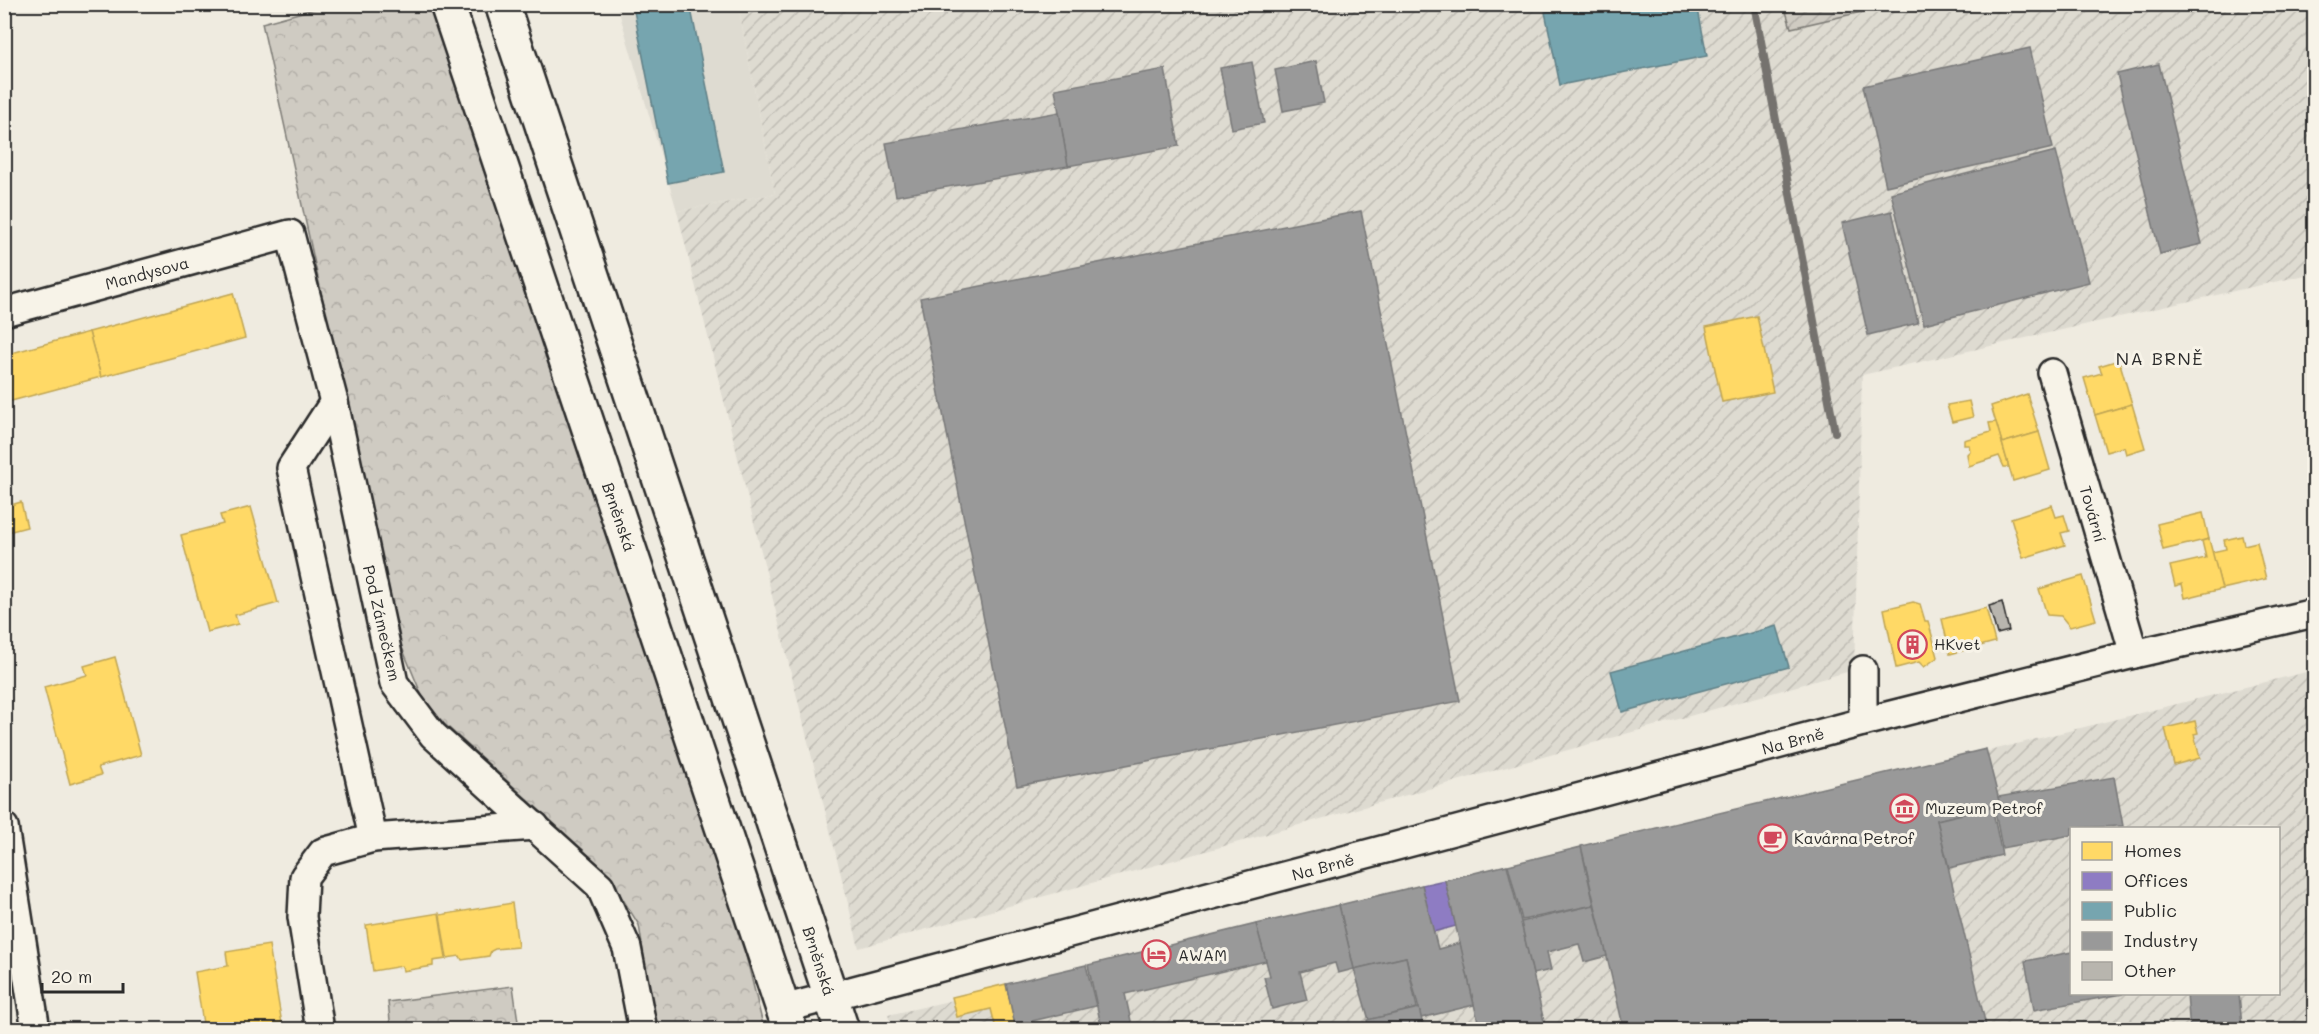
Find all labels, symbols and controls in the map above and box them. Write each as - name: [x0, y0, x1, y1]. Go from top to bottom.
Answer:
- street label: Mandysova: [103, 251, 191, 294]
- district label: NA BRNĚ: [2116, 346, 2204, 370]
- street label: Brněnská: [598, 479, 641, 554]
- street label: Tovární: [2075, 483, 2112, 545]
- street label: Pod Zámečkem: [359, 563, 406, 683]
- building icon: HKvet: [1897, 628, 1929, 660]
- place label: HKvet: [1934, 633, 1981, 654]
- street label: Na Brně: [1759, 722, 1826, 759]
- museum icon: Muzeum Petrof: [1888, 792, 1920, 824]
- place label: Muzeum Petrof: [1925, 797, 2043, 818]
- cafe icon: Kavárna Petrof: [1757, 822, 1789, 854]
- place label: Kavárna Petrof: [1794, 827, 1915, 848]
- legend: [2070, 827, 2280, 995]
- text: Homes: [2124, 838, 2182, 862]
- street label: Na Brně: [1289, 848, 1356, 885]
- text: Offices: [2124, 868, 2188, 892]
- text: Public: [2124, 898, 2177, 922]
- street label: Brněnská: [798, 923, 841, 998]
- text: Industry: [2124, 928, 2198, 952]
- hotel icon: AWAM: [1141, 939, 1173, 971]
- place label: AWAM: [1178, 944, 1227, 965]
- scale bar: [42, 956, 123, 994]
- text: Other: [2124, 958, 2177, 982]
- text: 20 m: [51, 964, 92, 988]

